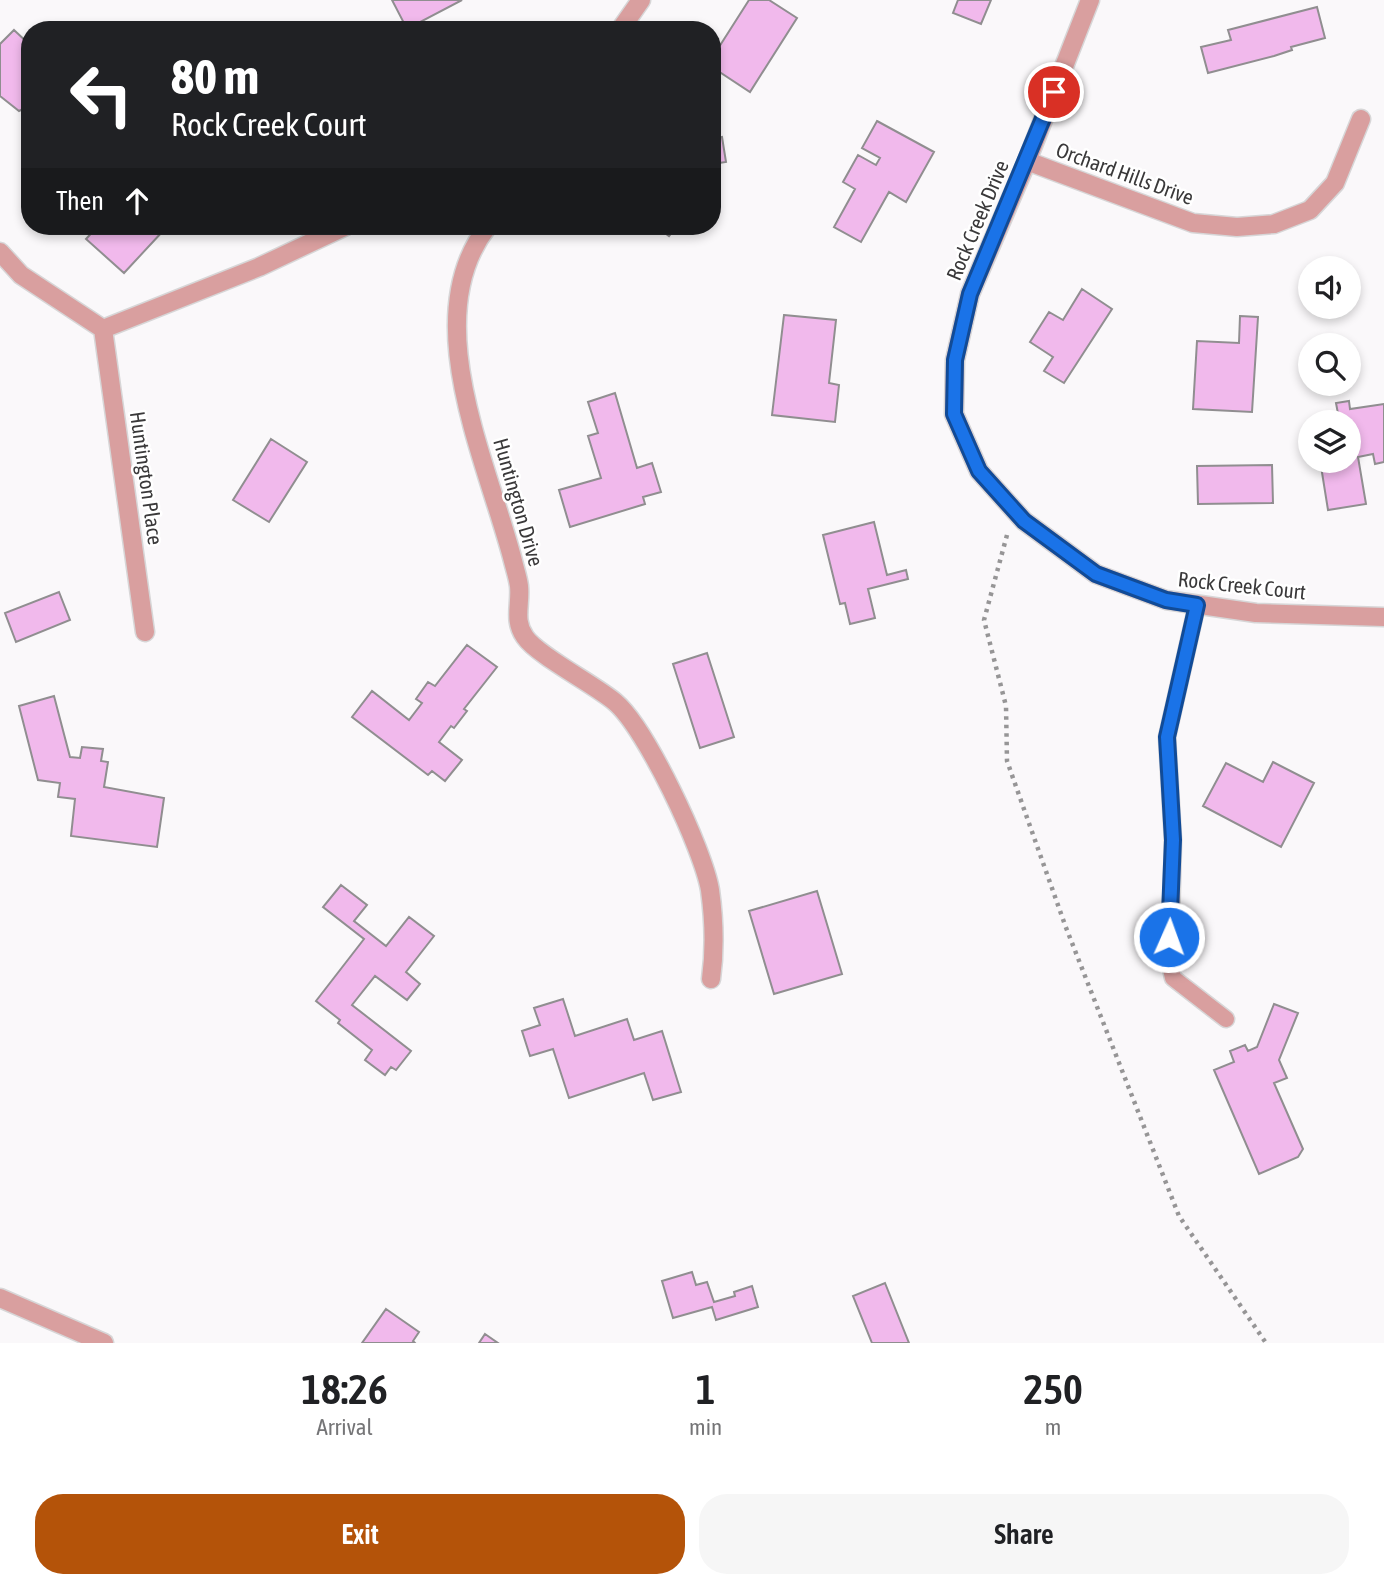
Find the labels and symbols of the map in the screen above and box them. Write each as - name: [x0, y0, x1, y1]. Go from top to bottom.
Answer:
- pin: [1024, 62, 1084, 122]
- street label: Orchard Hills Drive: [1053, 137, 1197, 209]
- street label: Rock Creek Drive: [941, 157, 1013, 283]
- street label: Huntington Place: [126, 410, 168, 546]
- street label: Huntington Drive: [489, 435, 549, 569]
- street label: Rock Creek Court: [1177, 566, 1307, 604]
- position arrow: [1132, 900, 1206, 974]

